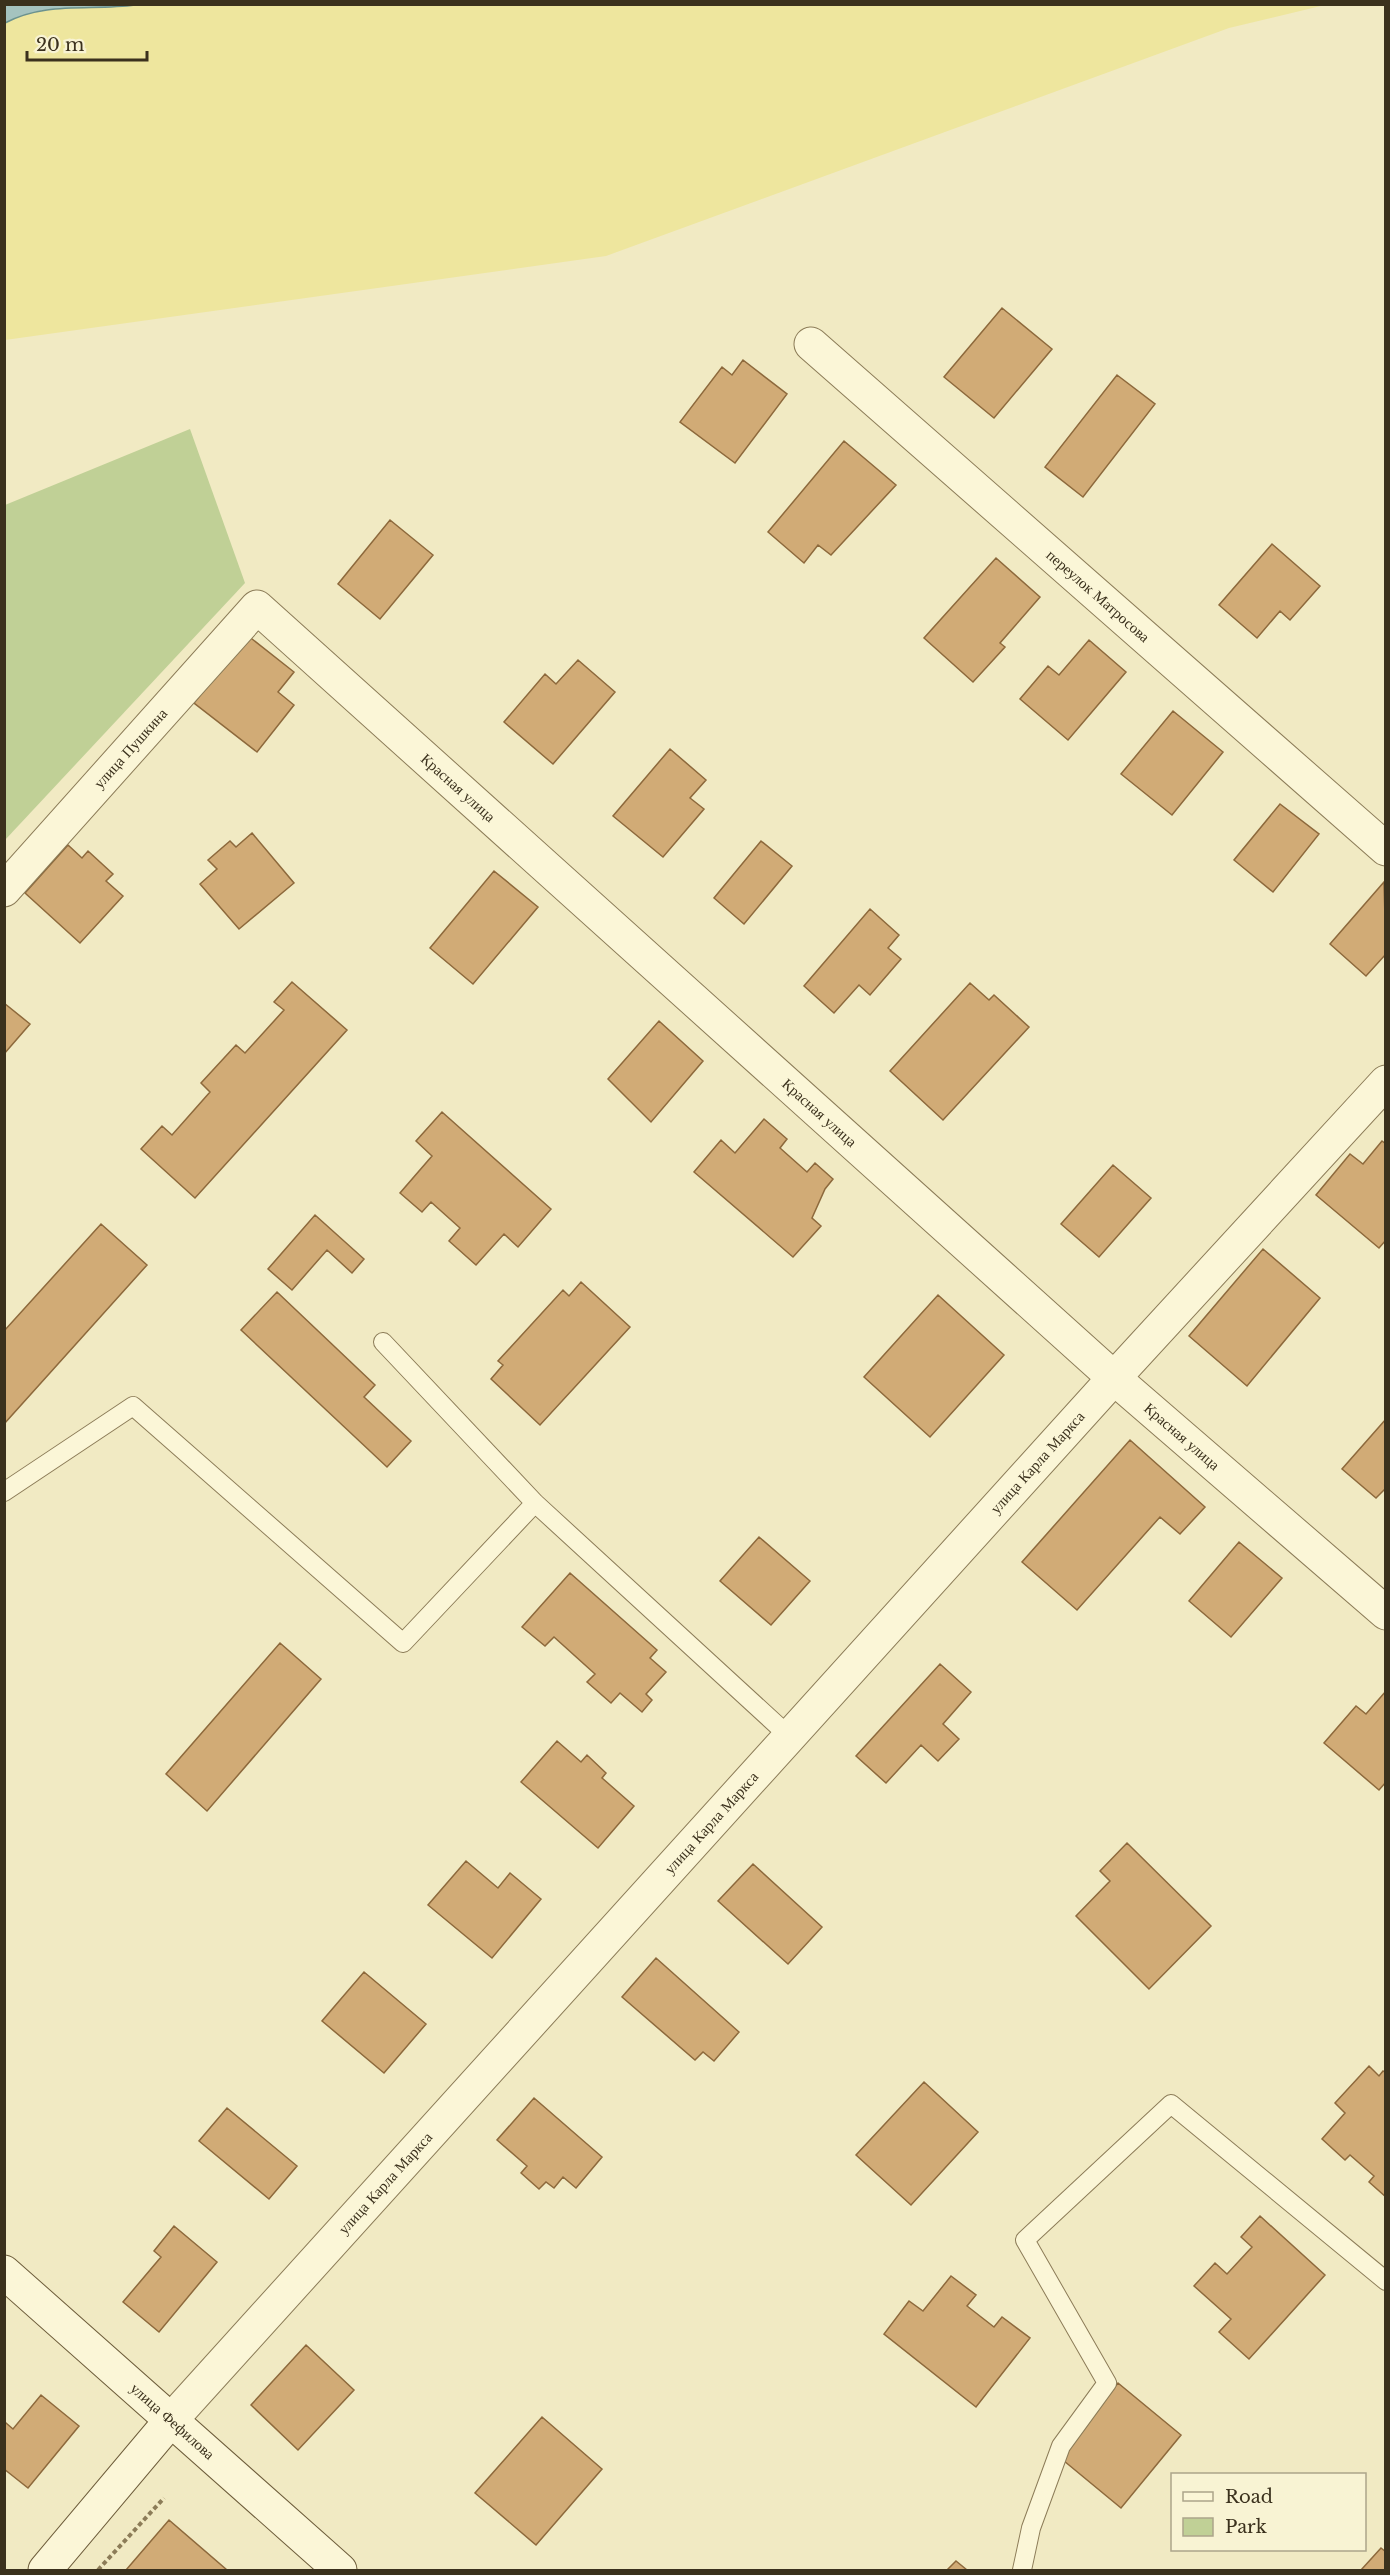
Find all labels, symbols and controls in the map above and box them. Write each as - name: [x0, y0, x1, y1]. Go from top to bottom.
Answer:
- scale bar: [27, 24, 147, 62]
- text: 20 m: [36, 34, 84, 56]
- street label: переулок Матросова: [1043, 545, 1154, 646]
- street label: улица Пушкина: [89, 704, 171, 792]
- street label: Красная улица: [417, 749, 500, 826]
- street label: Красная улица: [778, 1074, 861, 1151]
- street label: Красная улица: [1140, 1398, 1224, 1474]
- street label: улица Карла Маркса: [986, 1407, 1089, 1517]
- street label: улица Карла Маркса: [660, 1767, 763, 1878]
- street label: улица Карла Маркса: [334, 2127, 436, 2238]
- street label: улица Фефилова: [127, 2379, 219, 2464]
- legend: [1171, 2473, 1366, 2551]
- text: Road: [1225, 2486, 1273, 2508]
- text: Park: [1225, 2516, 1267, 2538]

